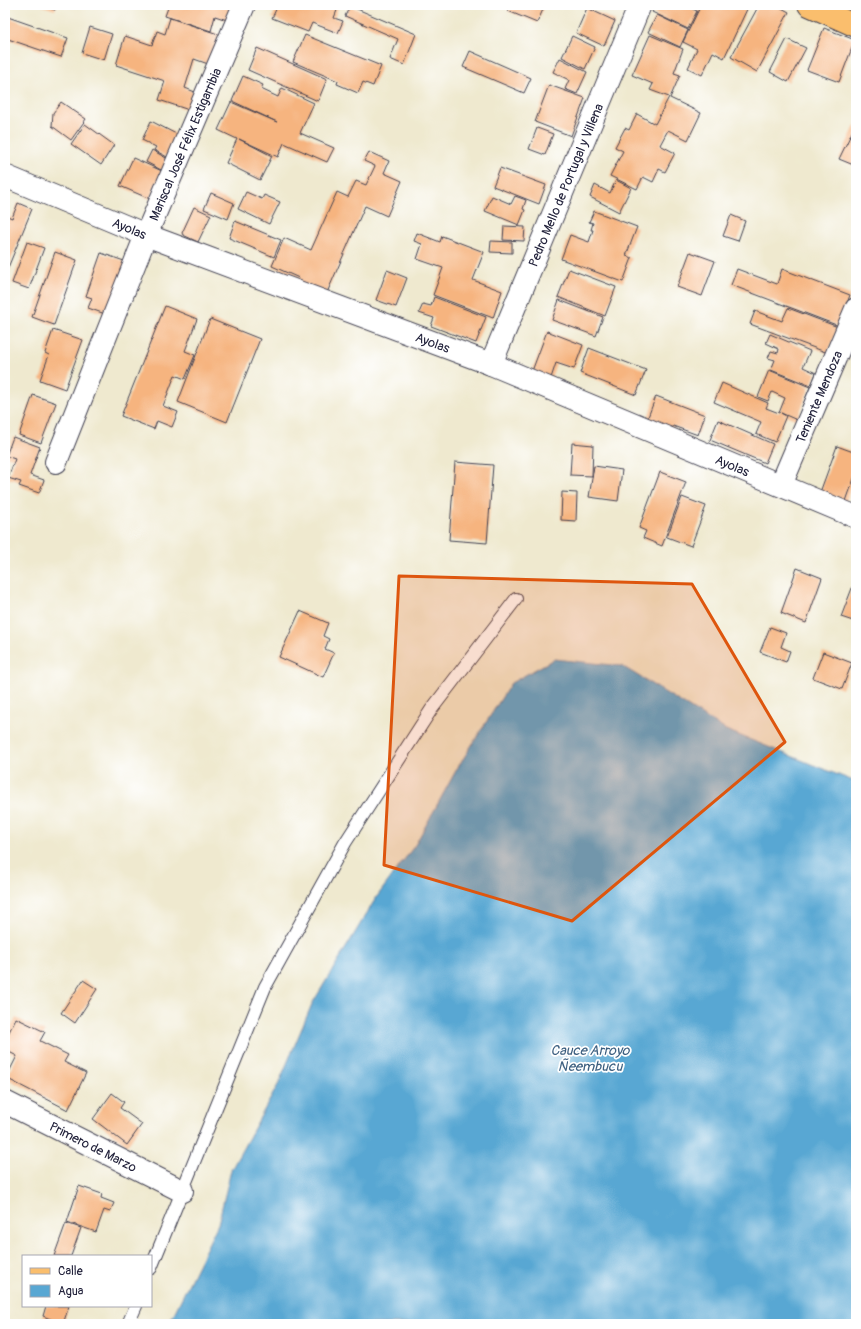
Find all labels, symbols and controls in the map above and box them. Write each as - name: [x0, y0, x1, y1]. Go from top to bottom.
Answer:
- street label: Mariscal José Félix Estigarribia: [146, 66, 225, 223]
- street label: Pedro Mello de Portugal y Villena: [525, 101, 607, 269]
- street label: Ayolas: [110, 215, 149, 243]
- street label: Ayolas: [413, 329, 452, 357]
- street label: Teniente Mendoza: [793, 348, 846, 446]
- street label: Ayolas: [713, 452, 752, 480]
- water label: Cauce Arroyo Ñeembucu: [551, 1042, 631, 1075]
- street label: Primero de Marzo: [47, 1119, 139, 1176]
- legend: [22, 1255, 152, 1307]
- text: Calle: [58, 1264, 83, 1279]
- text: Agua: [58, 1284, 84, 1299]

